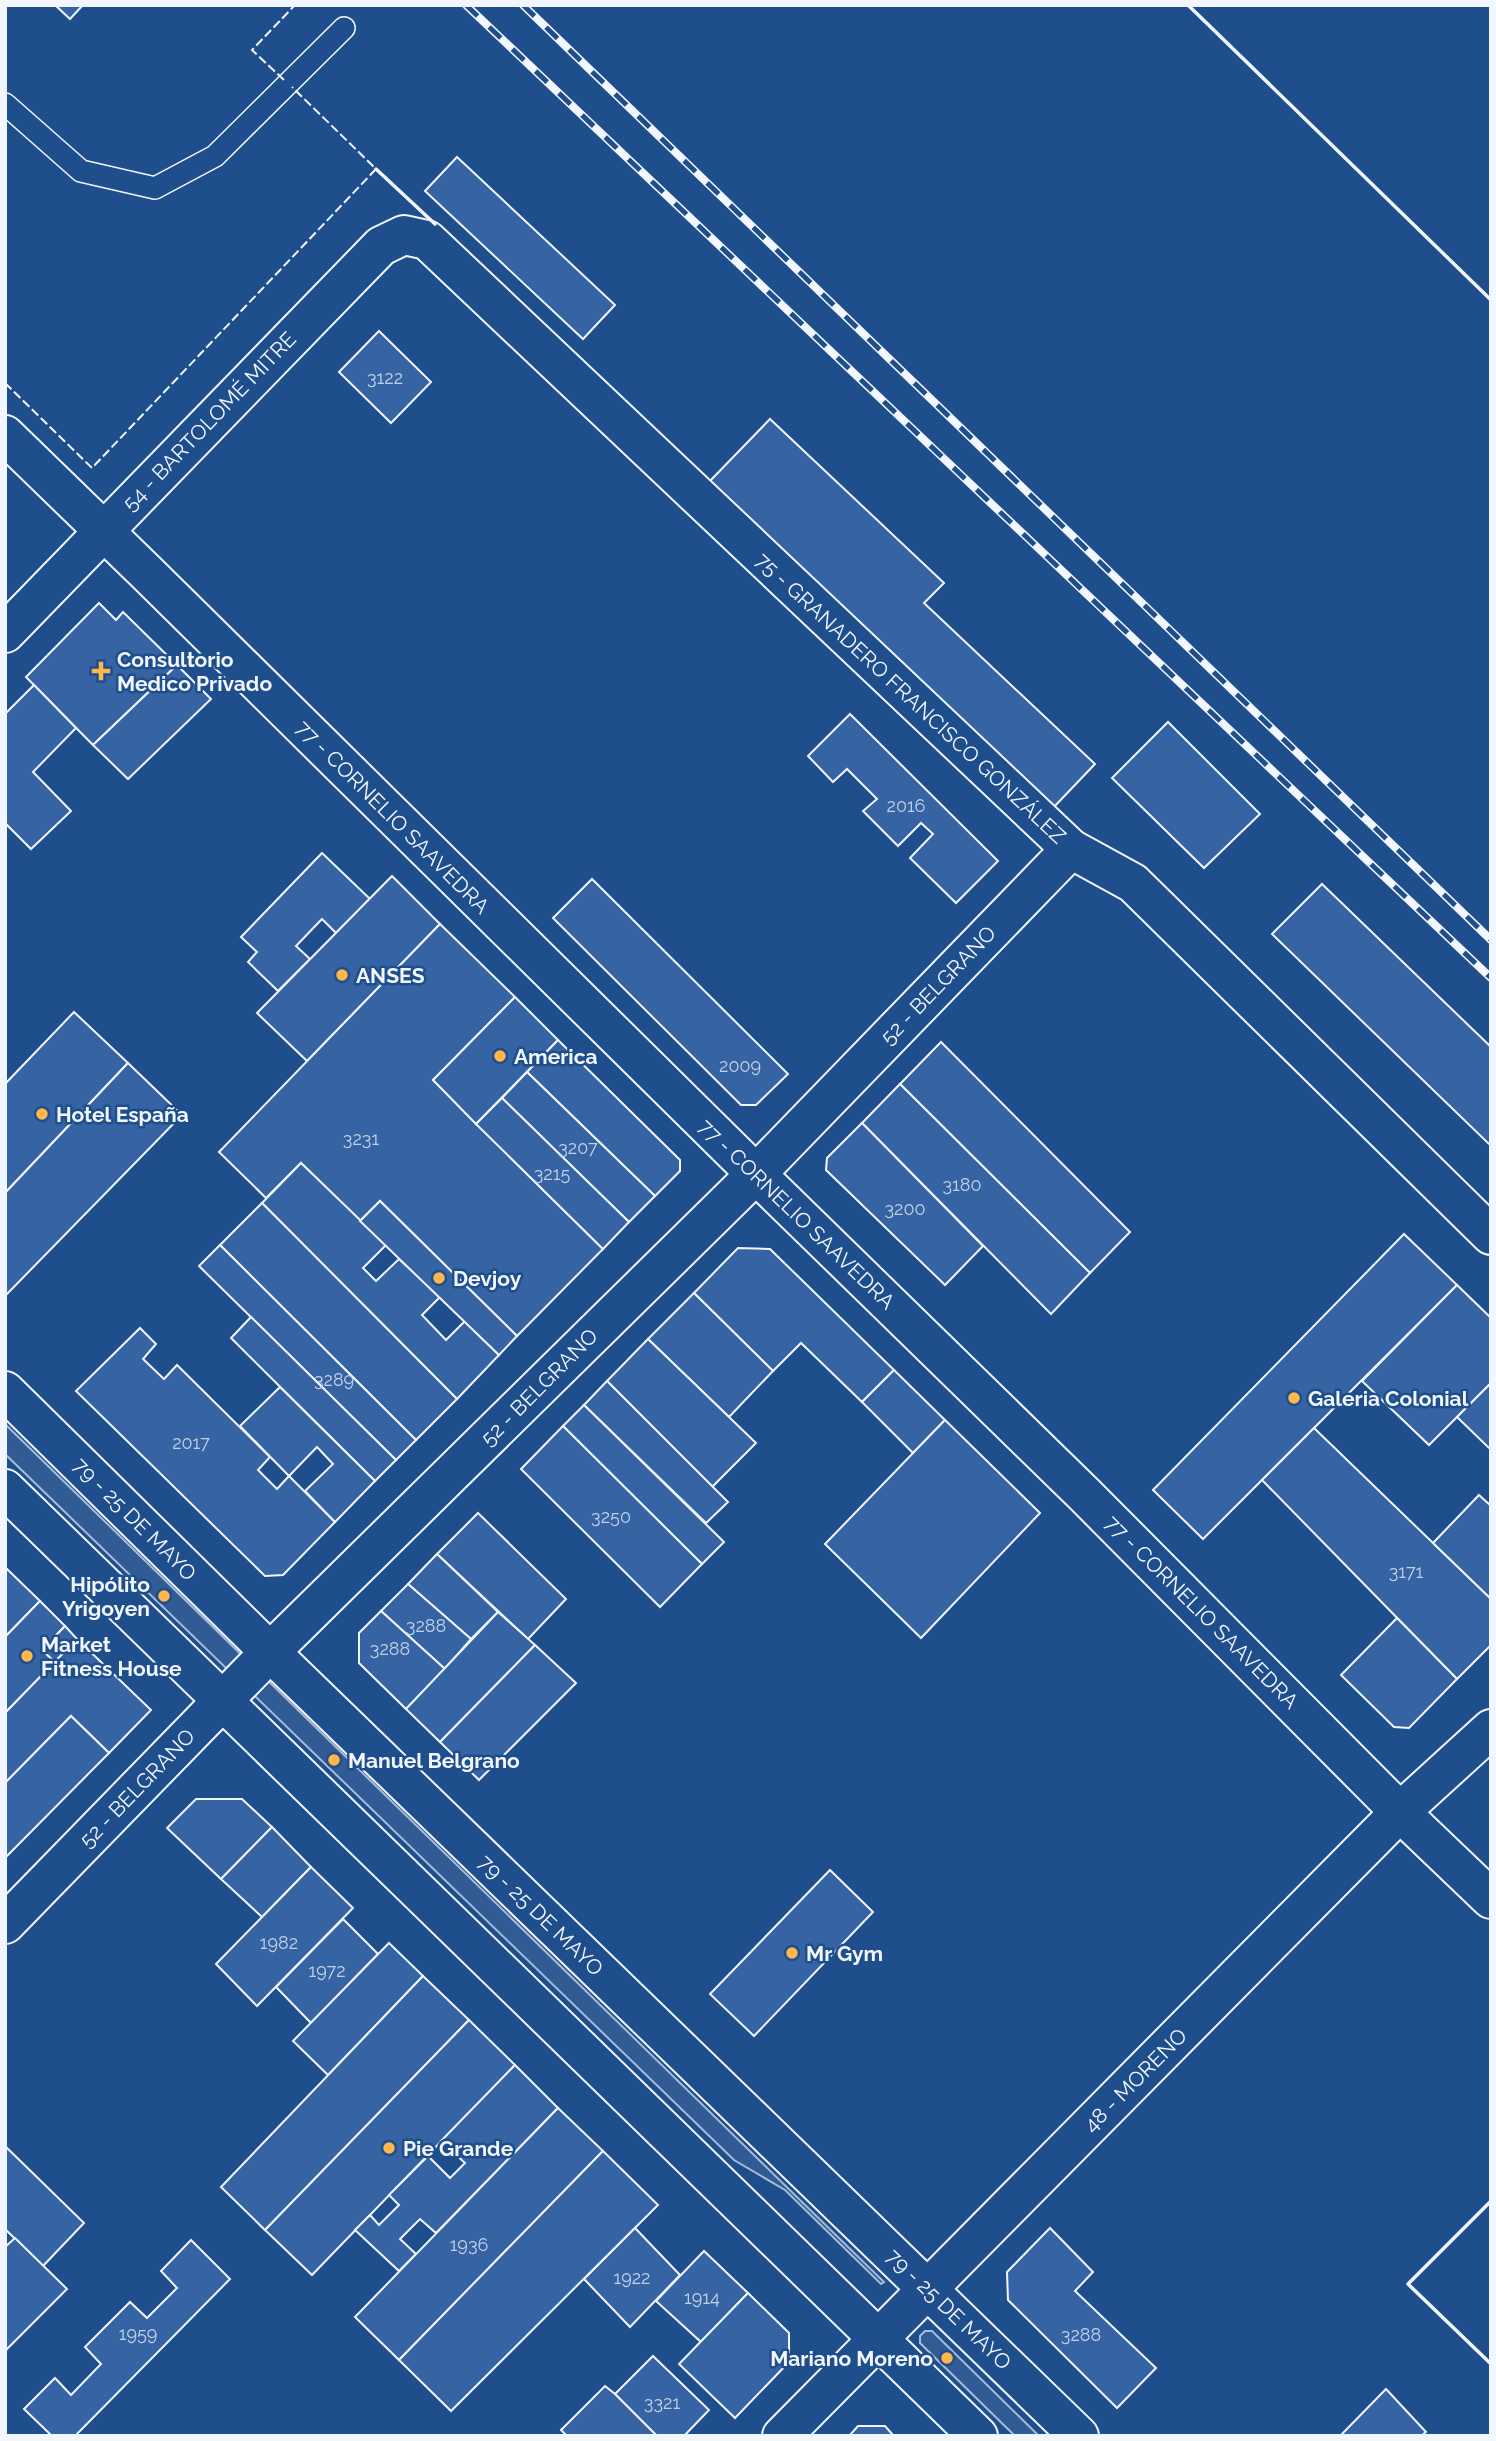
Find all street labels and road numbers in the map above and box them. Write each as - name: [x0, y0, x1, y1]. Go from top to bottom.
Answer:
- street label: 54 - BARTOLOMÉ MITRE: [117, 326, 301, 516]
- street label: 75 - GRANADERO FRANCISCO GONZÁLEZ: [751, 547, 1071, 849]
- street label: 77 - CORNELIO SAAVEDRA: [291, 715, 495, 919]
- street label: 52 - BELGRANO: [875, 920, 1001, 1050]
- street label: 77 - CORNELIO SAAVEDRA: [694, 1114, 900, 1314]
- street label: 52 - BELGRANO: [475, 1323, 603, 1451]
- street label: 79 - 25 DE MAYO: [68, 1452, 202, 1586]
- street label: 77 - CORNELIO SAAVEDRA: [1100, 1510, 1304, 1714]
- street label: 52 - BELGRANO: [74, 1723, 200, 1853]
- street label: 79 - 25 DE MAYO: [474, 1849, 608, 1981]
- street label: 48 - MORENO: [1078, 2023, 1192, 2137]
- street label: 79 - 25 DE MAYO: [882, 2243, 1016, 2375]

